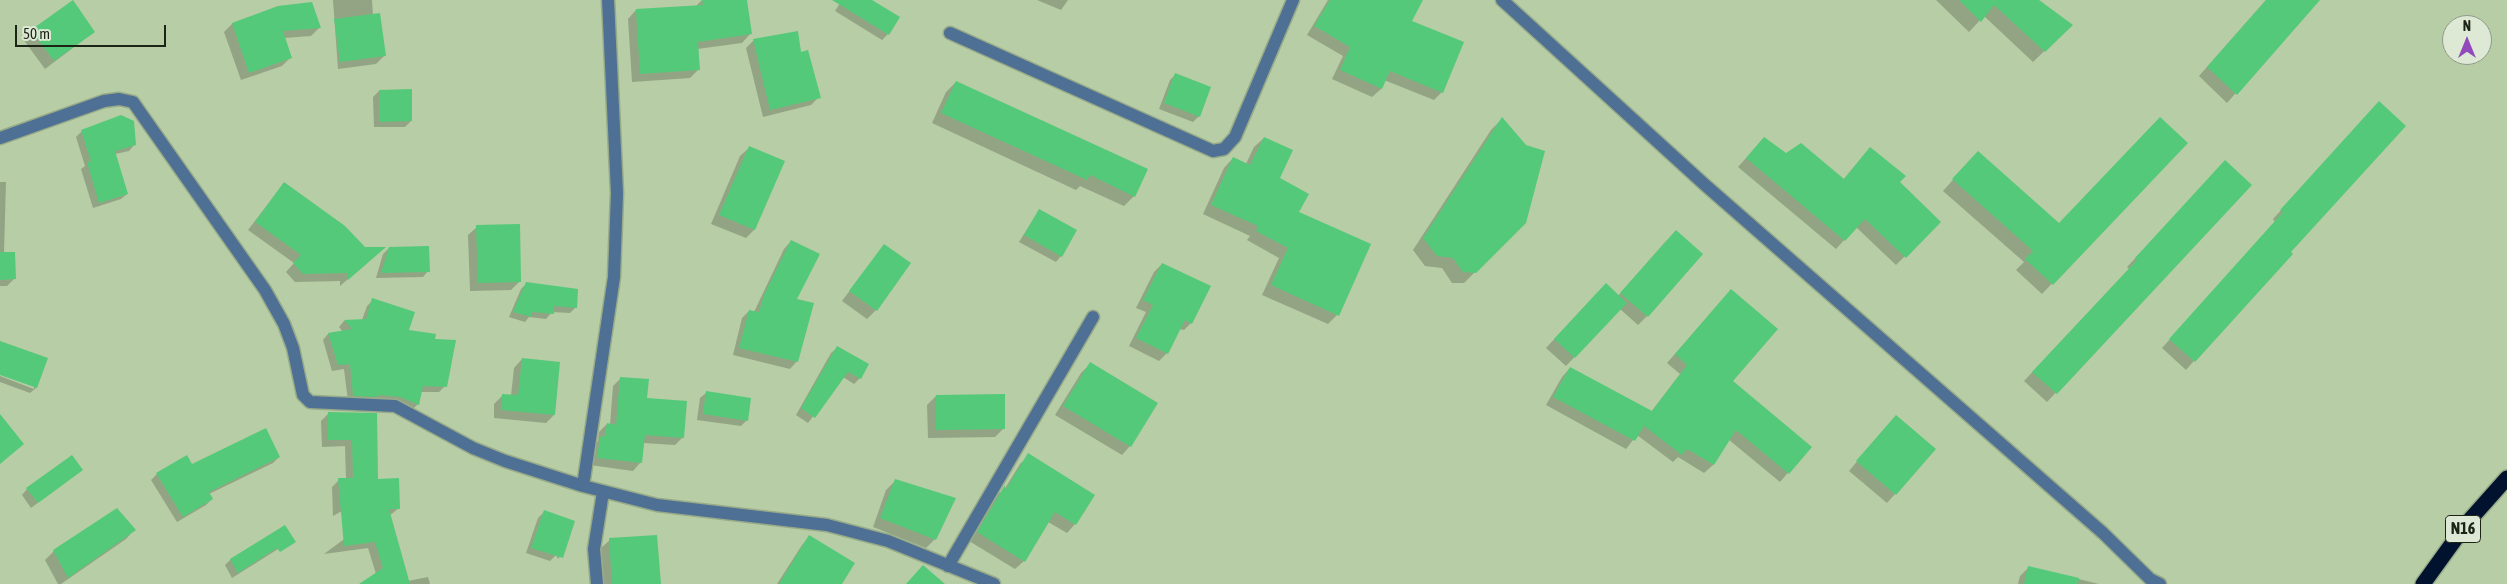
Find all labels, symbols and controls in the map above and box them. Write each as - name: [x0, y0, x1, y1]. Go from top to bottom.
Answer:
- scale bar: [18, 15, 169, 47]
- north arrow: [2442, 15, 2492, 65]
- text: N: [2463, 18, 2471, 34]
- text: 50 m: [23, 25, 50, 42]
- road number: N16: [2446, 516, 2480, 542]

